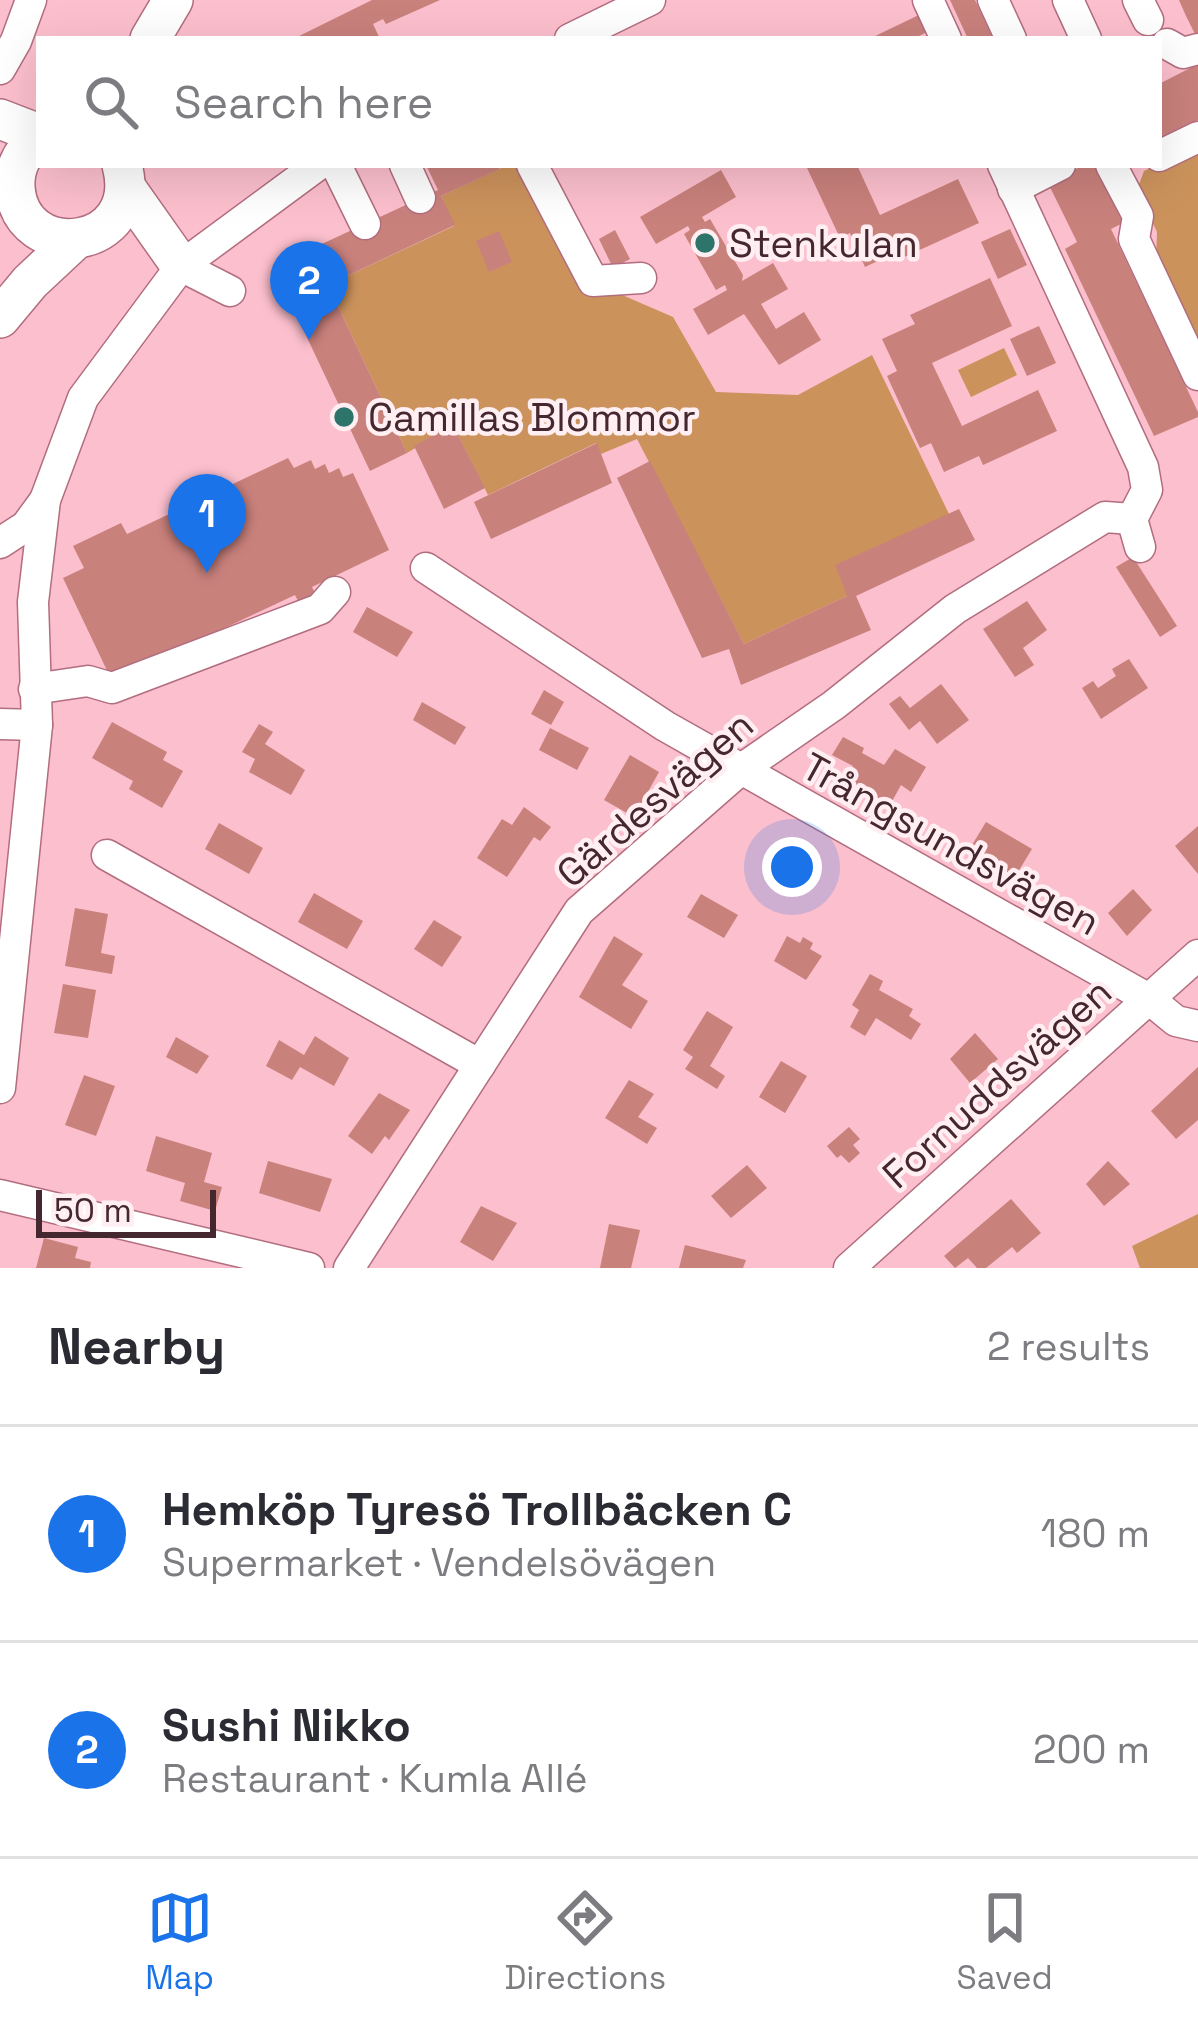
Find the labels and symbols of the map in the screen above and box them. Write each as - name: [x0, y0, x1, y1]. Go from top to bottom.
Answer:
- place label: Stenkulan: [729, 219, 918, 268]
- marker: Stenkulan: [692, 230, 718, 256]
- pin: 2: [270, 241, 348, 340]
- place label: Camillas Blommor: [368, 393, 696, 442]
- marker: Camillas Blommor: [331, 404, 357, 430]
- pin: 1: [168, 474, 246, 573]
- street label: Gärdesvägen: [547, 700, 763, 898]
- street label: Trångsundsvägen: [793, 742, 1109, 946]
- your location: [762, 837, 822, 897]
- street label: Fornuddsvägen: [872, 967, 1122, 1199]
- scale bar: [36, 1184, 216, 1237]

